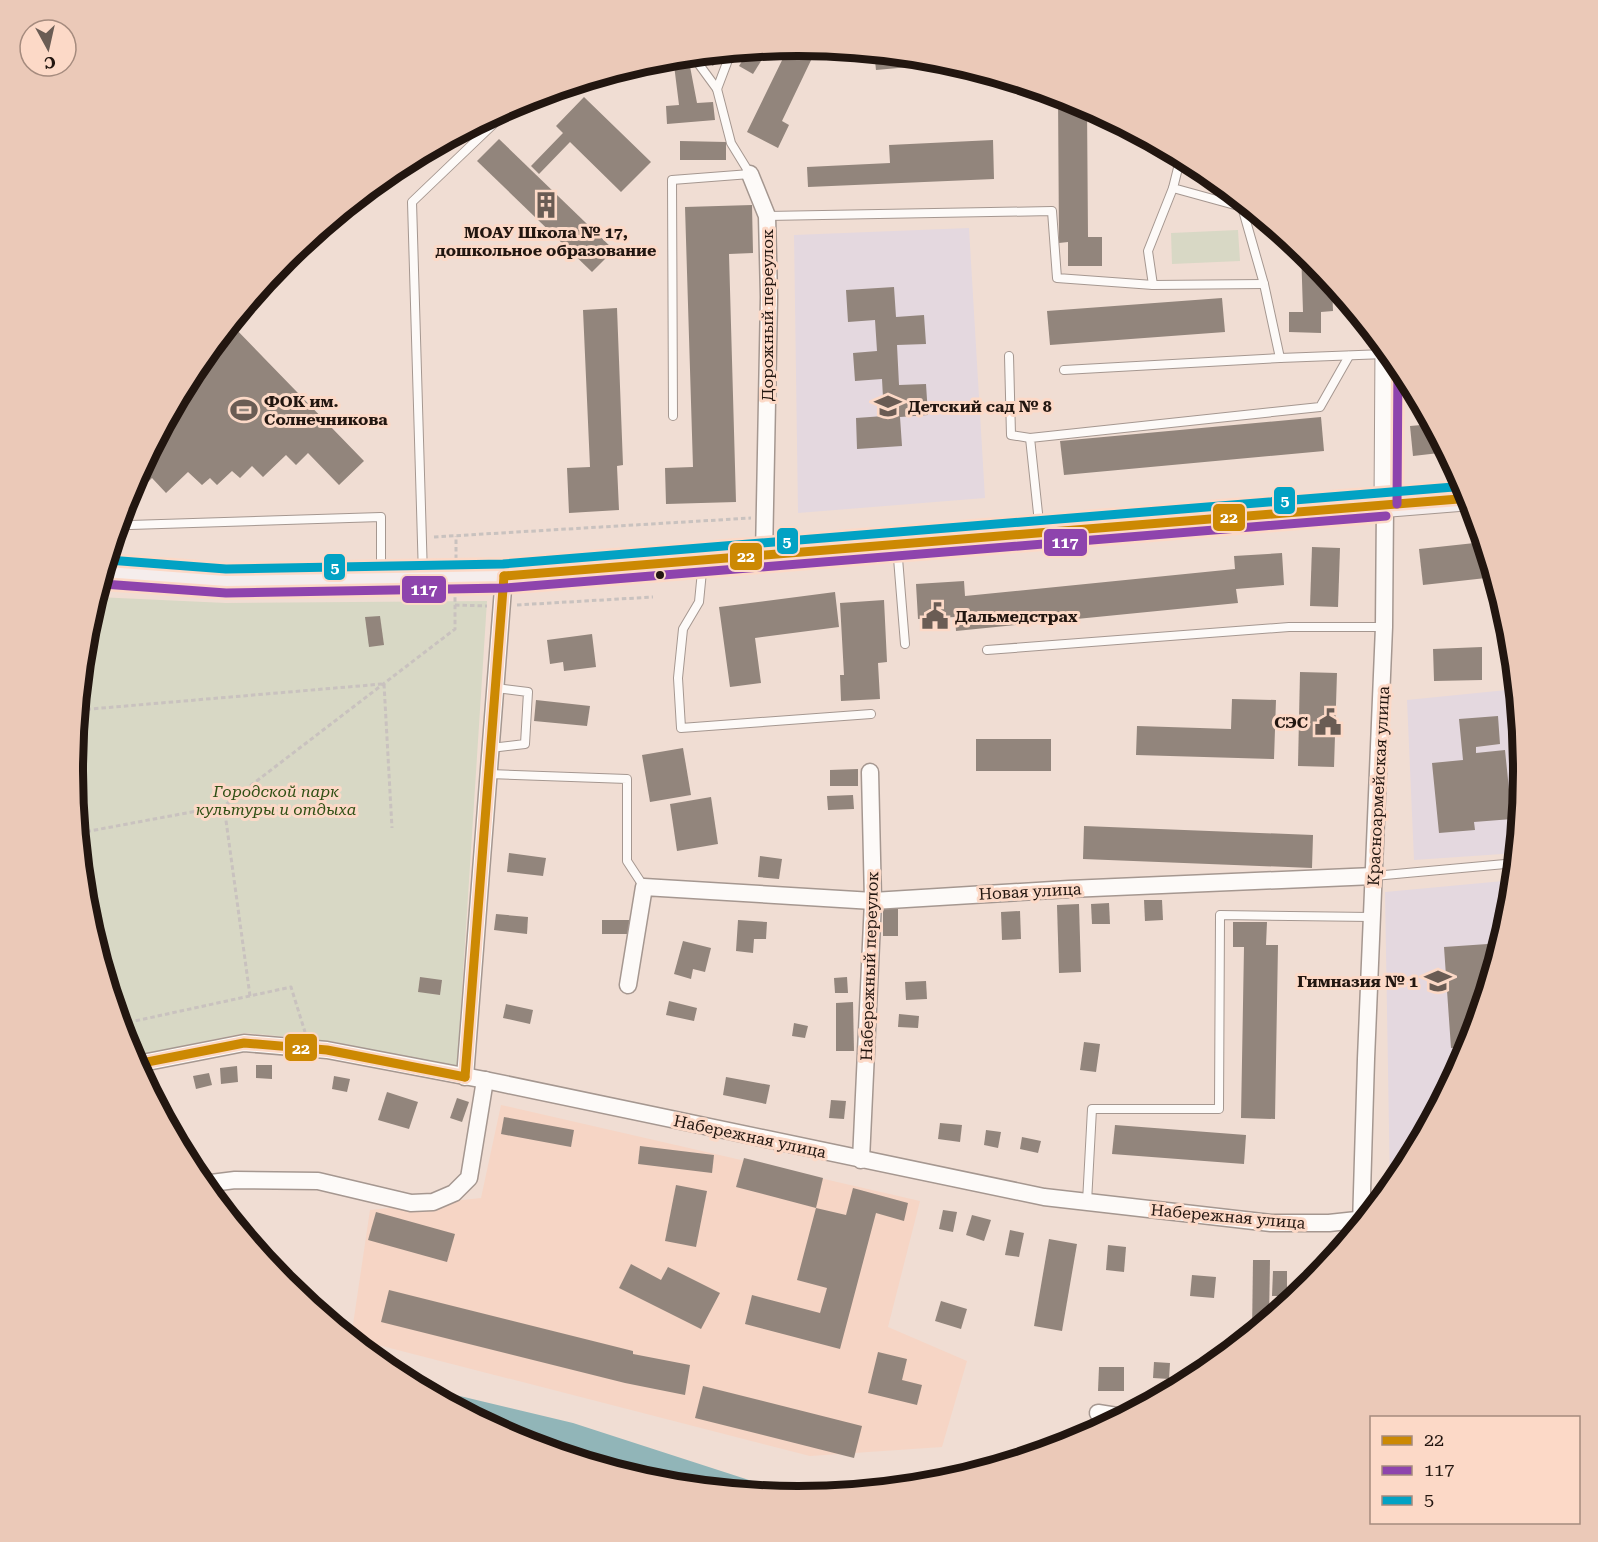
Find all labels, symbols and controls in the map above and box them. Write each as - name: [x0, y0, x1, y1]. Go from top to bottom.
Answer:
- north arrow: [18, 18, 78, 78]
- text: С: [43, 52, 57, 73]
- building icon: МОАУ Школа № 17, дошкольное образование: [531, 190, 561, 220]
- place label: МОАУ Школа № 17, дошкольное образование: [436, 223, 656, 260]
- street label: Дорожный переулок: [758, 229, 777, 401]
- school or university icon: Детский сад № 8: [873, 391, 903, 421]
- place label: ФОК им. Солнечникова: [264, 392, 388, 429]
- sports icon: ФОК им. Солнечникова: [229, 395, 259, 425]
- place label: Детский сад № 8: [908, 397, 1052, 416]
- line badge: 5: [1273, 486, 1296, 515]
- text: 5: [1281, 491, 1290, 510]
- line badge: 22: [1212, 503, 1246, 532]
- text: 22: [1220, 508, 1238, 527]
- line badge: 5: [776, 527, 799, 555]
- line badge: 117: [1043, 528, 1088, 557]
- text: 5: [783, 532, 792, 551]
- text: 117: [1052, 533, 1078, 552]
- line badge: 22: [729, 542, 763, 571]
- text: 22: [737, 547, 755, 566]
- line badge: 5: [323, 553, 346, 581]
- text: 5: [331, 558, 340, 577]
- unlabelled marker: [654, 569, 666, 581]
- line badge: 117: [401, 575, 447, 604]
- text: 117: [411, 580, 437, 599]
- public building icon: Дальмедстрах: [920, 601, 950, 631]
- place label: Дальмедстрах: [955, 607, 1078, 626]
- street label: Красноармейская улица: [1364, 685, 1393, 886]
- public building icon: СЭС: [1313, 707, 1343, 737]
- place label: СЭС: [1274, 713, 1308, 732]
- park label: Городской парк культуры и отдыха: [196, 782, 357, 819]
- street label: Набережный переулок: [857, 871, 882, 1061]
- street label: Новая улица: [978, 879, 1082, 904]
- school or university icon: Гимназия № 1: [1423, 966, 1453, 996]
- place label: Гимназия № 1: [1297, 972, 1418, 991]
- line badge: 22: [284, 1033, 318, 1062]
- text: 22: [292, 1039, 310, 1058]
- street label: Набережная улица: [672, 1111, 828, 1162]
- street label: Набережная улица: [1150, 1200, 1306, 1233]
- legend: [1370, 1416, 1580, 1524]
- text: 22: [1424, 1429, 1444, 1450]
- text: 117: [1424, 1459, 1454, 1480]
- text: 5: [1424, 1489, 1434, 1510]

